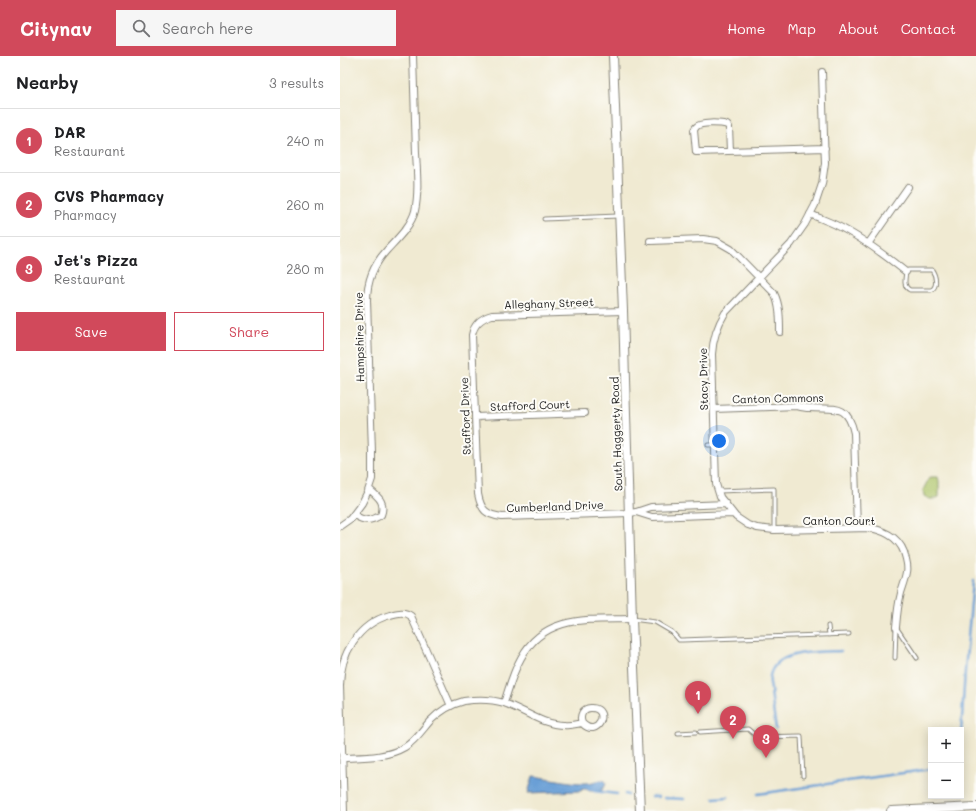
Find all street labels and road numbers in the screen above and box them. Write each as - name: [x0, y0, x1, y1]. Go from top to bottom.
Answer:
- street label: Hampshire Drive: [351, 292, 367, 382]
- street label: Alleghany Street: [504, 294, 594, 312]
- street label: Stacy Drive: [695, 347, 711, 410]
- street label: South Haggerty Road: [607, 376, 625, 492]
- street label: Stafford Drive: [456, 377, 474, 455]
- street label: Canton Commons: [732, 390, 824, 406]
- street label: Stafford Court: [490, 396, 570, 414]
- street label: Cumberland Drive: [506, 497, 604, 515]
- street label: Canton Court: [803, 513, 875, 528]

